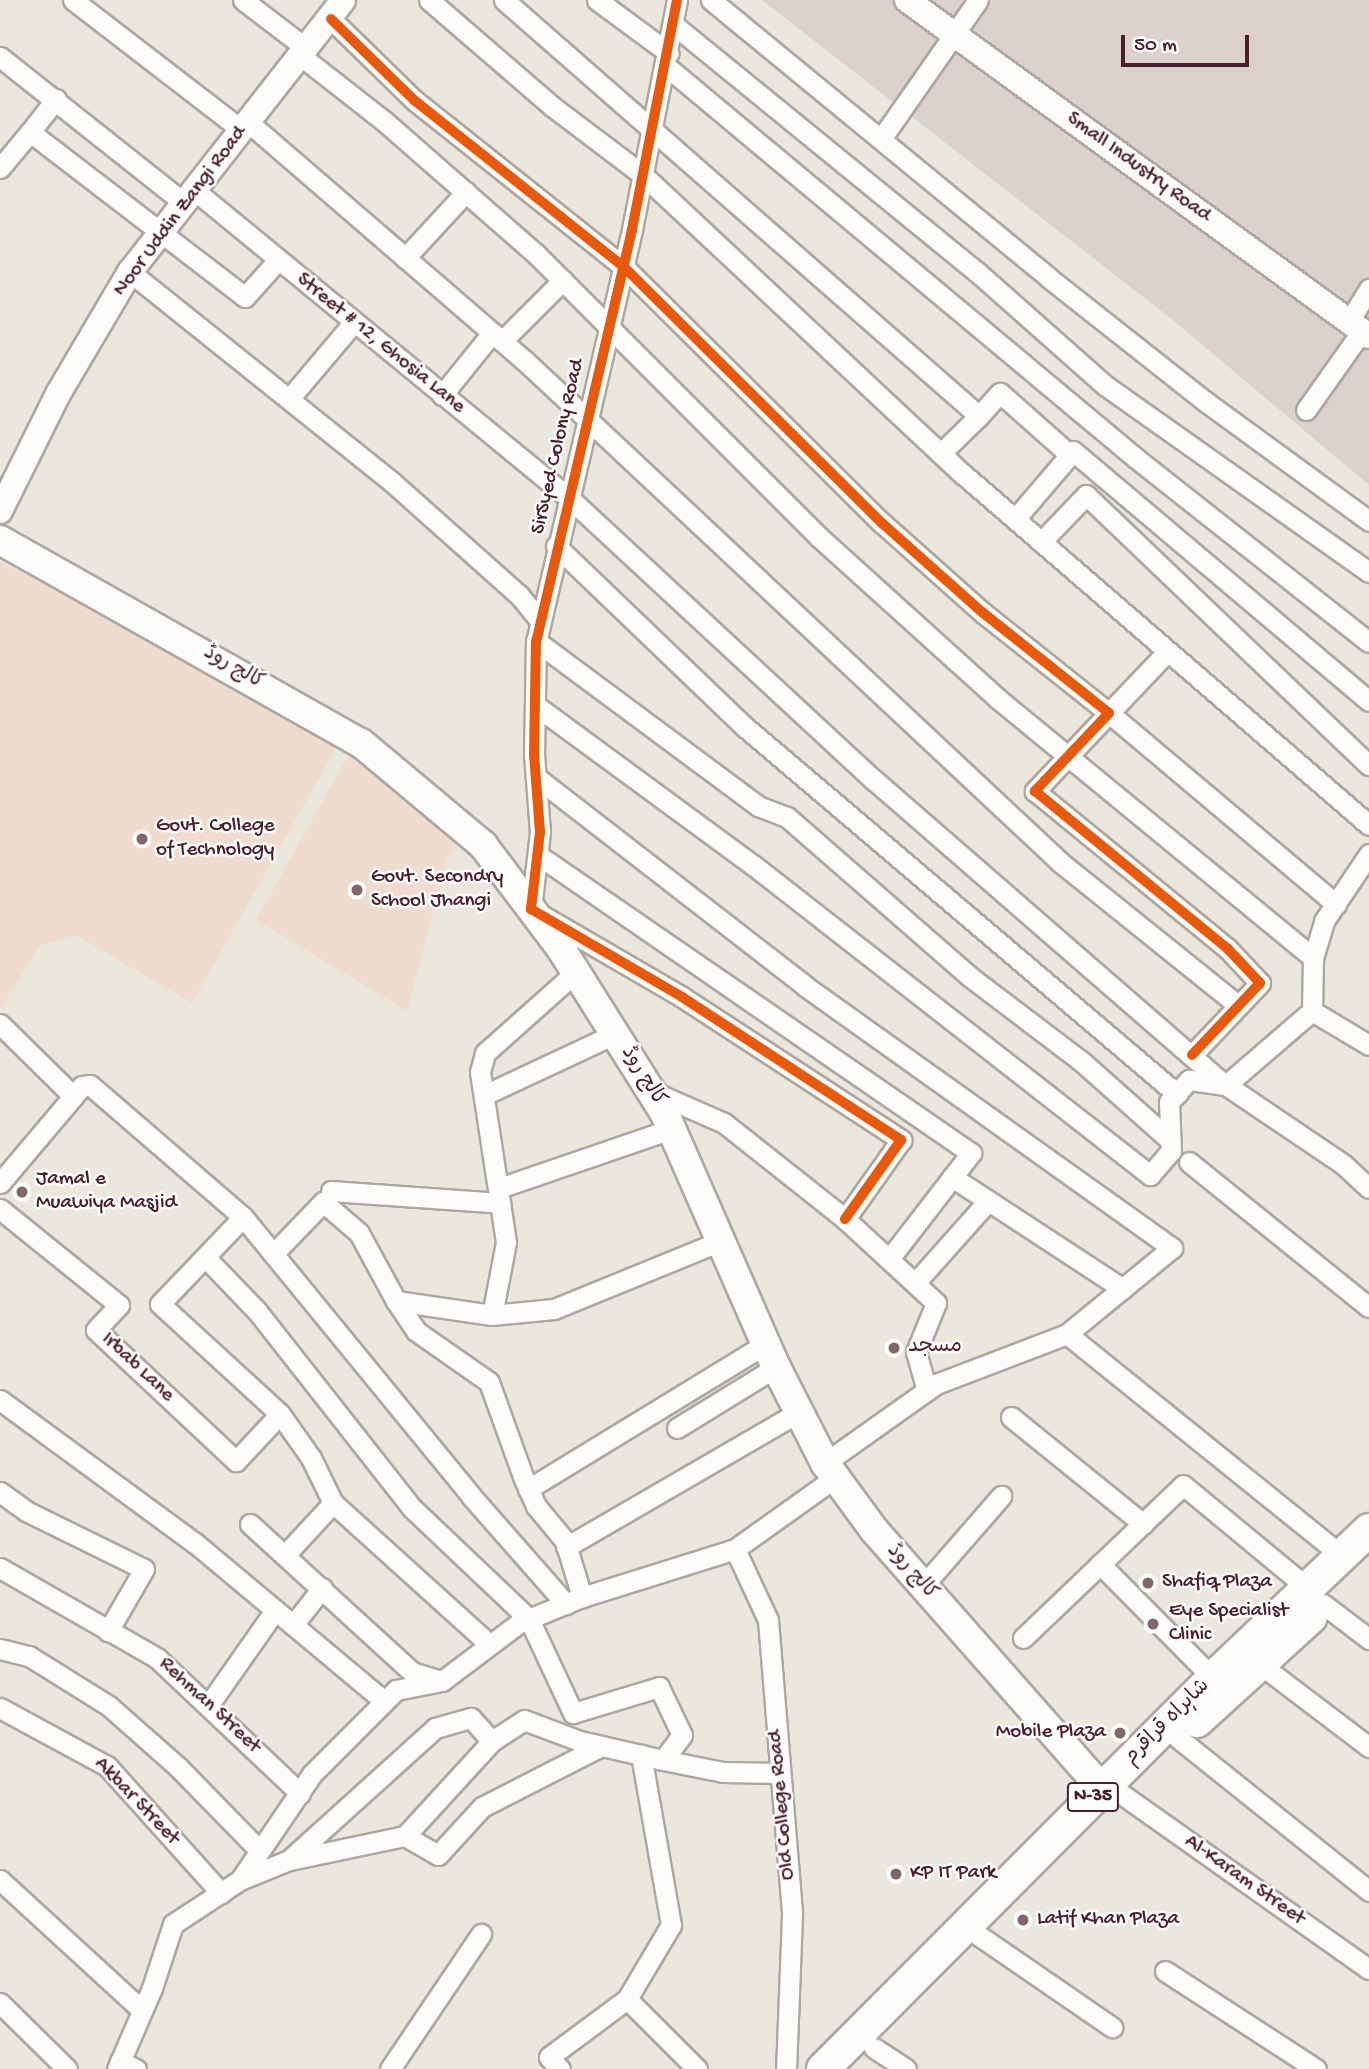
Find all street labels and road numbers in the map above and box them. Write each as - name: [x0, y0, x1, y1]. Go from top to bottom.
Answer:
- street label: Small Industry Road: [1061, 107, 1215, 229]
- street label: Noor Uddin Zangi Road: [109, 122, 253, 302]
- street label: Street # 12, Ghosia Lane: [290, 268, 470, 420]
- street label: SirSyed Colony Road: [527, 357, 591, 537]
- street label: کالج روڈ: [198, 641, 268, 697]
- street label: کالج روڈ: [614, 1042, 670, 1112]
- street label: Irbab Lane: [95, 1328, 179, 1408]
- street label: کالج روڈ: [880, 1540, 942, 1606]
- street label: Rehman Street: [153, 1652, 265, 1760]
- street label: شاہراہ قراقرم: [1120, 1675, 1216, 1771]
- street label: Old College Road: [764, 1729, 802, 1881]
- street label: Akbar Street: [88, 1753, 184, 1851]
- road number: N-35: [1067, 1782, 1119, 1812]
- street label: Al-Karam Street: [1179, 1830, 1309, 1932]

